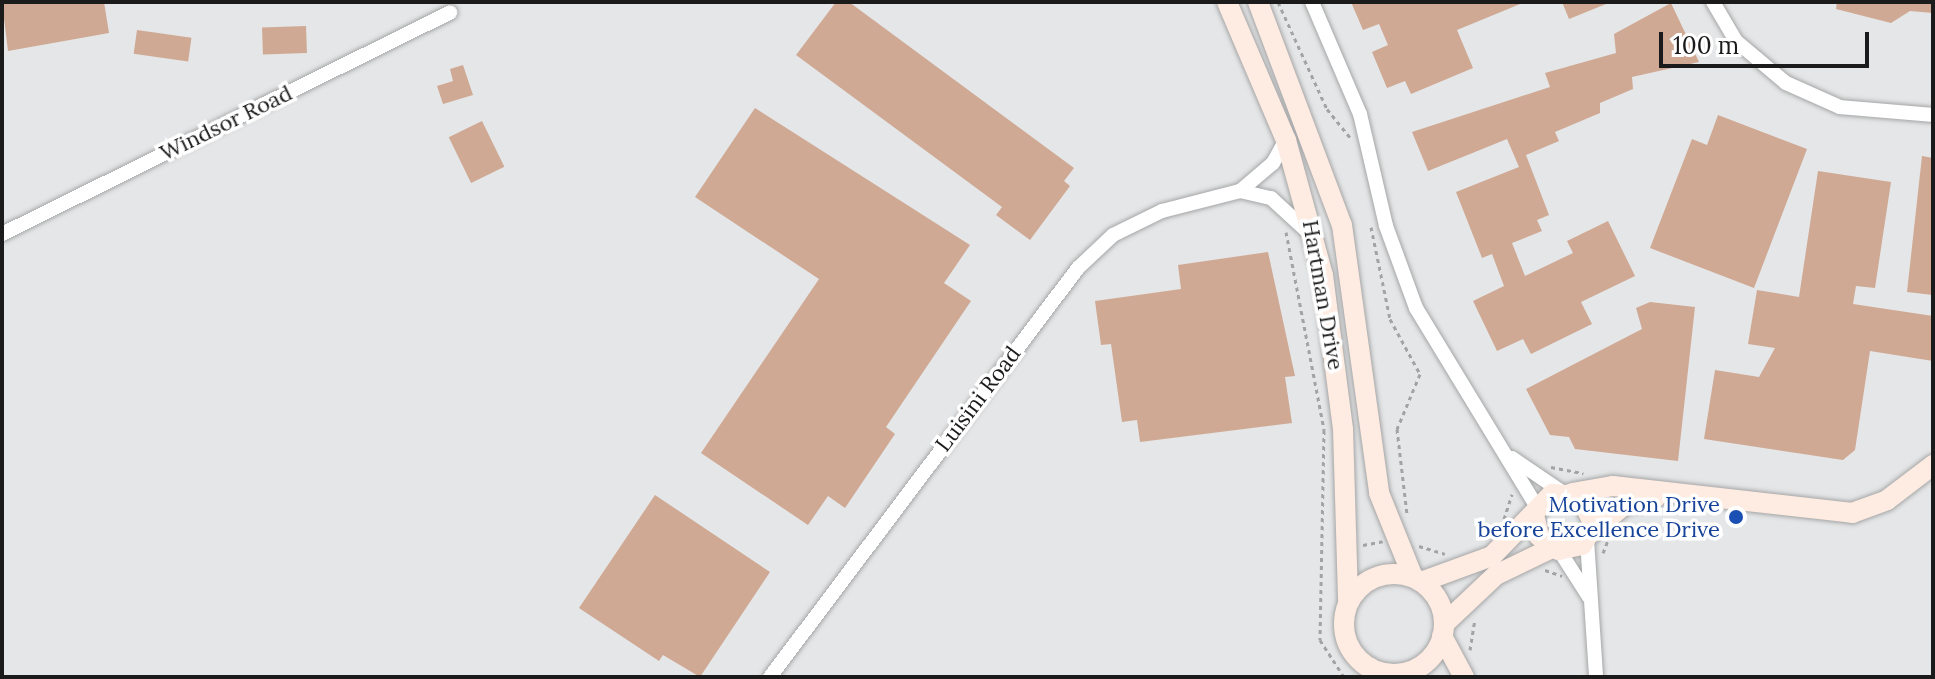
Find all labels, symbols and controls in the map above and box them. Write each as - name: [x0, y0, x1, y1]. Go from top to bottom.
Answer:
- scale bar: [1663, 16, 1873, 66]
- text: 100 m: [1673, 30, 1739, 61]
- street label: Windsor Road: [156, 80, 296, 166]
- street label: Hartman Drive: [1297, 218, 1349, 372]
- street label: Luisini Road: [930, 341, 1026, 457]
- place label: Motivation Drive before Excellence Drive: [1478, 491, 1720, 542]
- marker: Motivation Drive before Excellence Drive: [1727, 508, 1745, 526]

